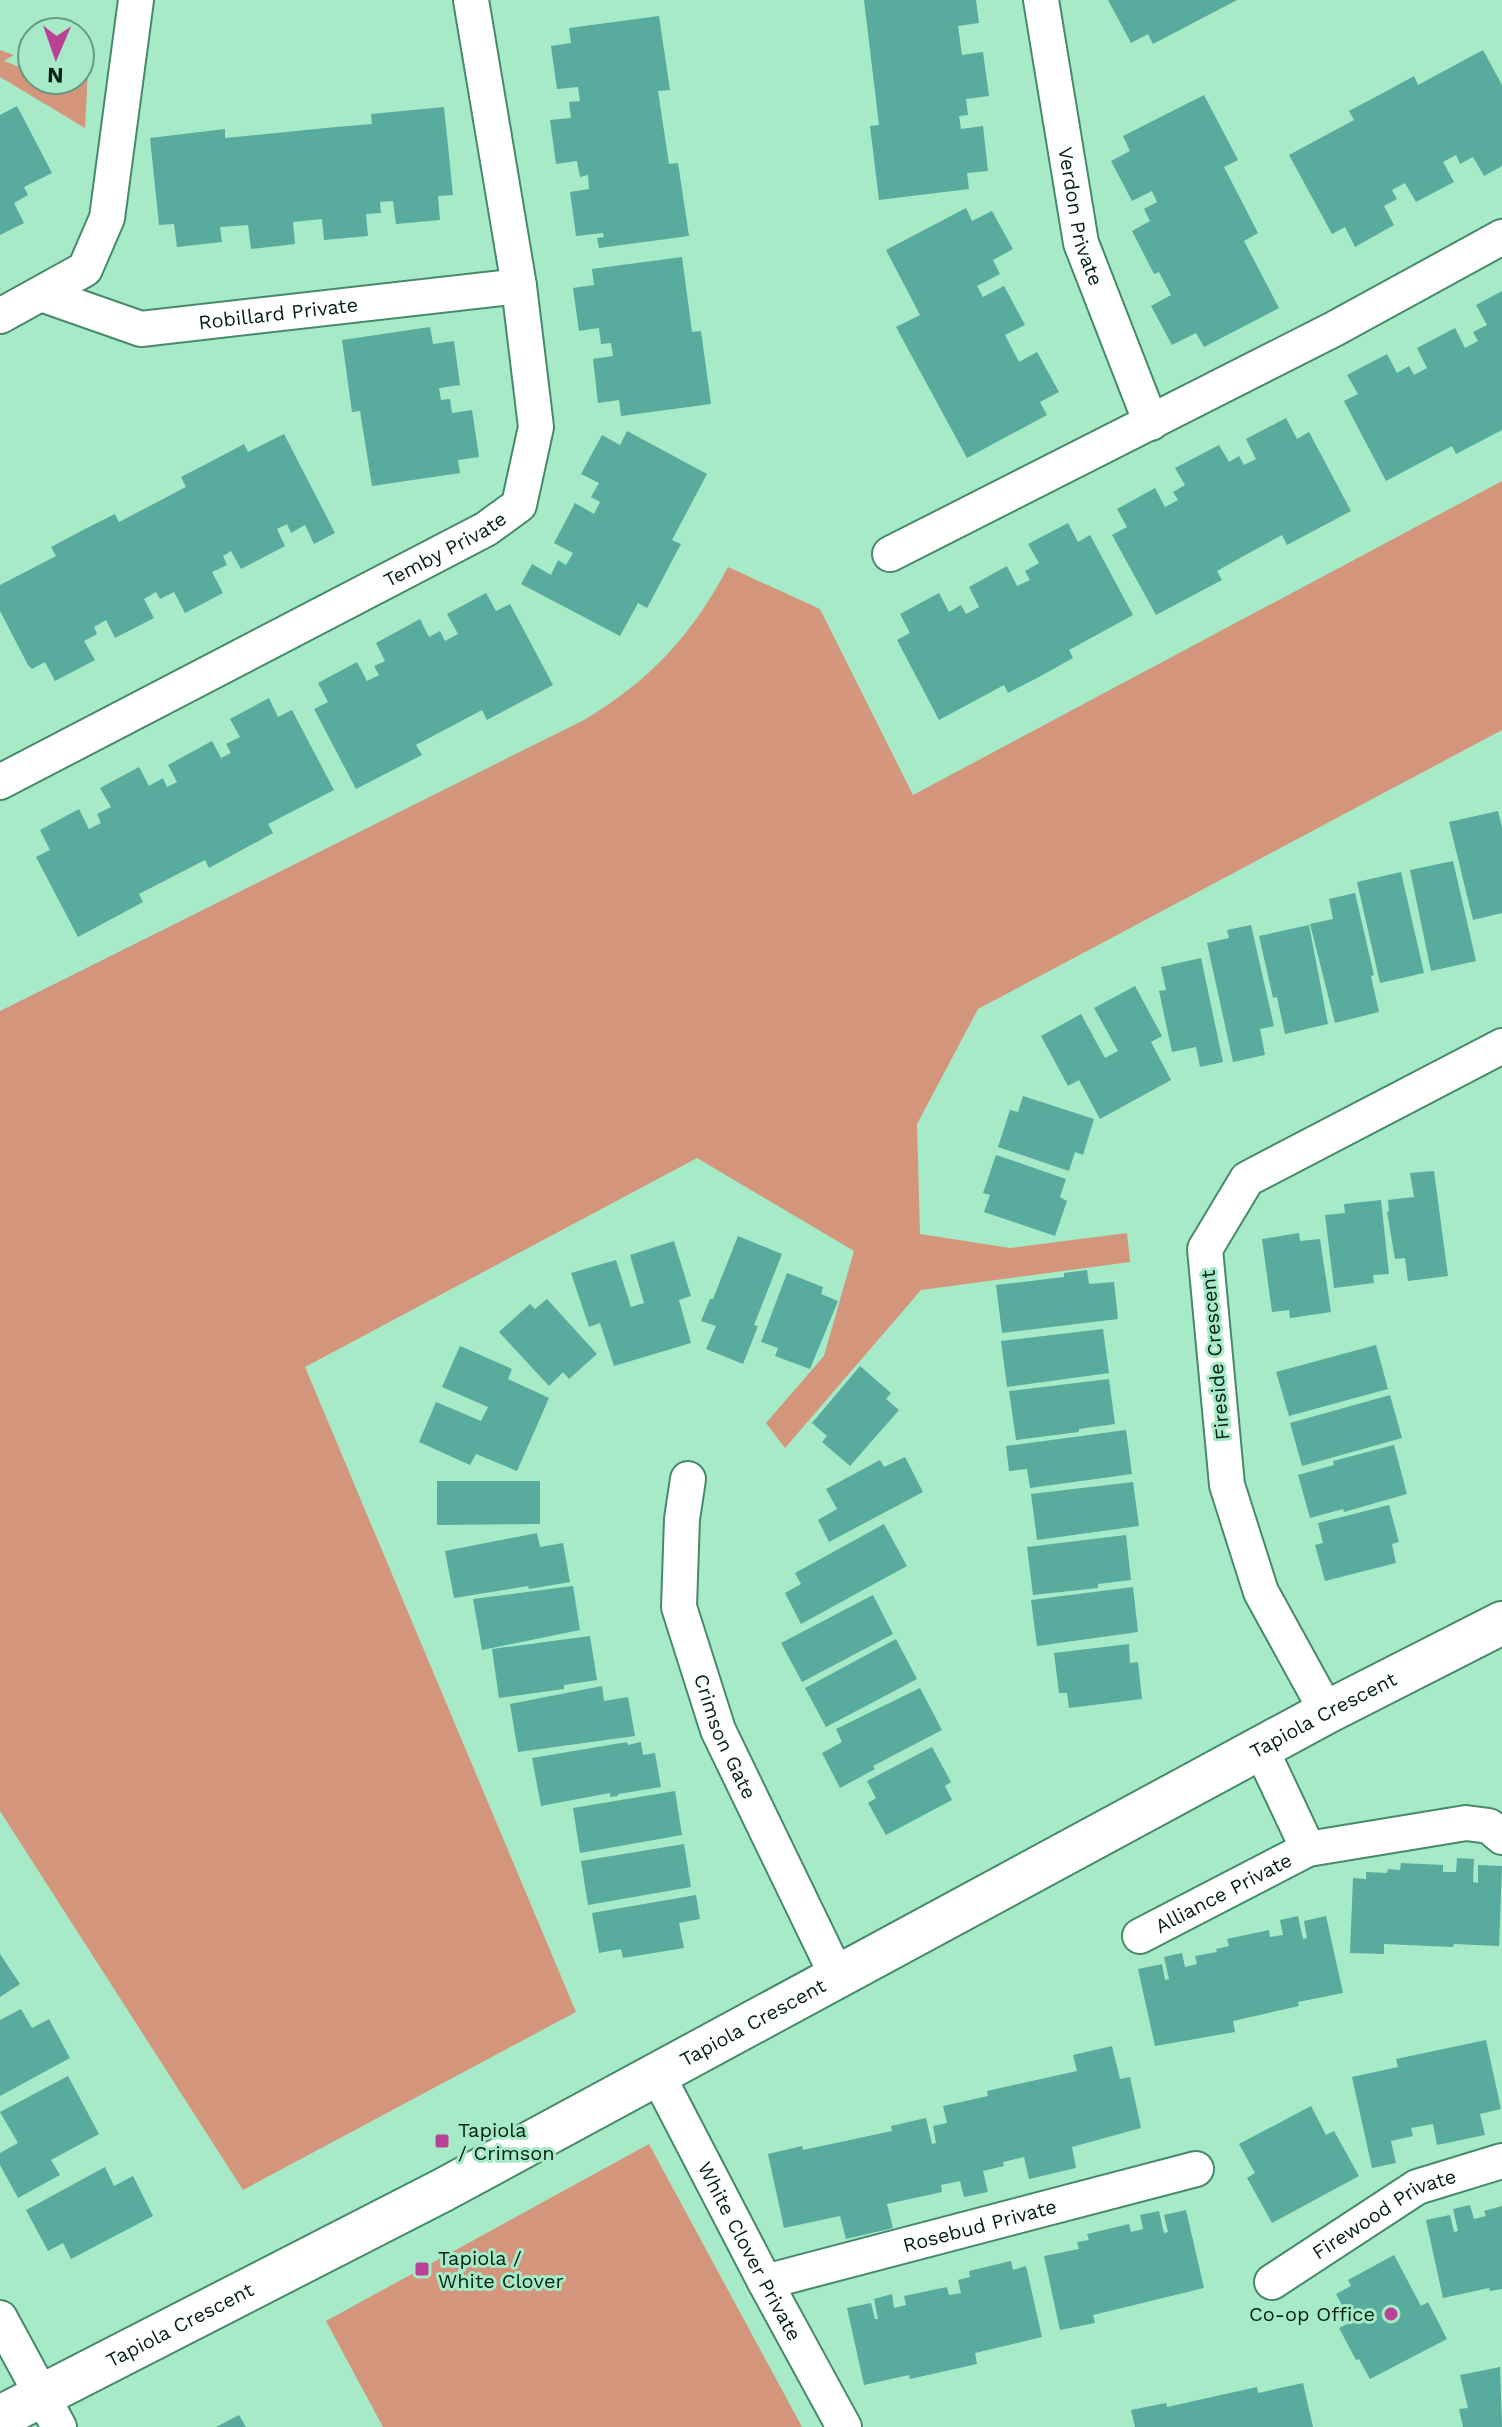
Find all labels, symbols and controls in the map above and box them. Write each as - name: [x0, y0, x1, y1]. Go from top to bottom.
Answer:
- north arrow: [16, 16, 96, 96]
- text: N: [47, 63, 64, 88]
- street label: Verdon Private: [1053, 145, 1108, 289]
- street label: Robillard Private: [197, 292, 359, 334]
- street label: Temby Private: [379, 506, 511, 592]
- street label: Fireside Crescent: [1196, 1268, 1234, 1441]
- street label: Tapiola Crescent: [1246, 1666, 1401, 1763]
- street label: Crimson Gate: [689, 1671, 762, 1803]
- street label: Alliance Private: [1151, 1847, 1296, 1938]
- street label: Tapiola Crescent: [676, 1973, 830, 2072]
- place label: Tapiola / Crimson: [458, 2118, 555, 2165]
- marker: Tapiola / Crimson: [433, 2132, 451, 2150]
- street label: White Clover Private: [693, 2158, 807, 2345]
- street label: Firewood Private: [1308, 2164, 1459, 2264]
- street label: Rosebud Private: [900, 2194, 1059, 2257]
- place label: Tapiola / White Clover: [438, 2246, 564, 2293]
- marker: Tapiola / White Clover: [413, 2260, 431, 2278]
- street label: Tapiola Crescent: [102, 2277, 258, 2373]
- place label: Co-op Office: [1249, 2302, 1375, 2326]
- marker: Co-op Office: [1382, 2305, 1400, 2323]

